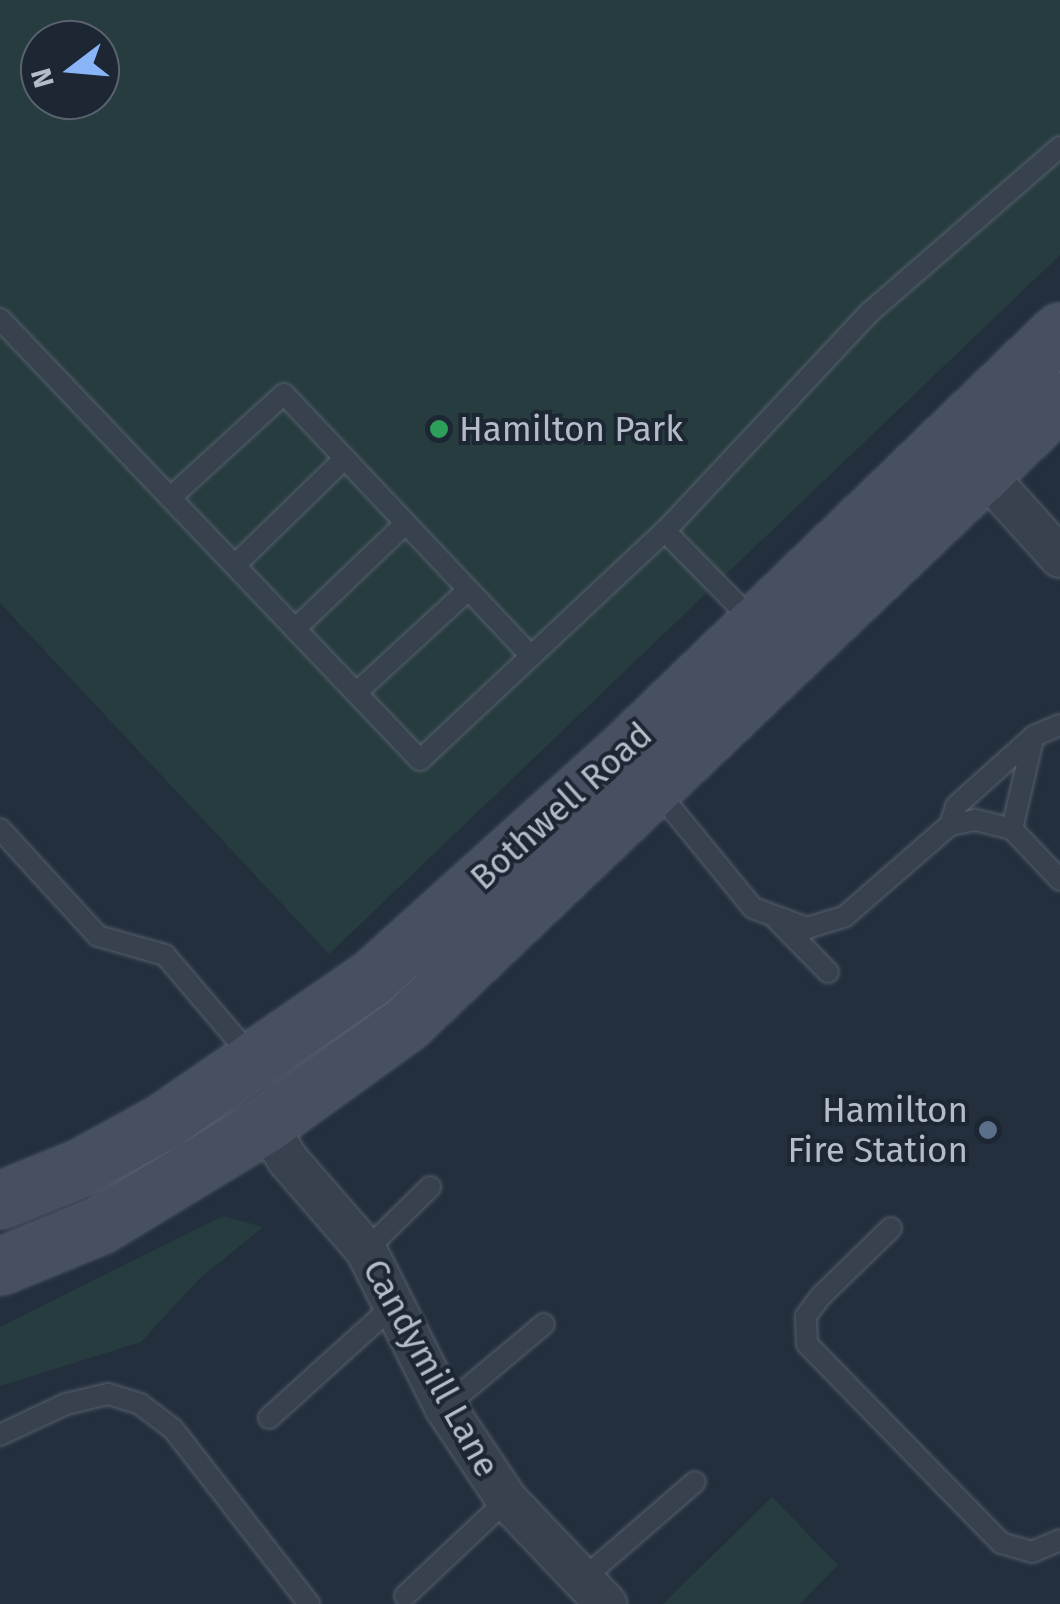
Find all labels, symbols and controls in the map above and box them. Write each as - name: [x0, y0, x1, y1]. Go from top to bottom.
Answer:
- north arrow: [20, 20, 120, 120]
- text: N: [24, 64, 61, 91]
- place label: Hamilton Park: [459, 408, 683, 450]
- marker: Hamilton Park: [428, 418, 450, 440]
- street label: Bothwell Road: [462, 714, 660, 898]
- place label: Hamilton Fire Station: [787, 1089, 968, 1171]
- marker: Hamilton Fire Station: [977, 1119, 999, 1141]
- street label: Candymill Lane: [354, 1252, 508, 1484]

